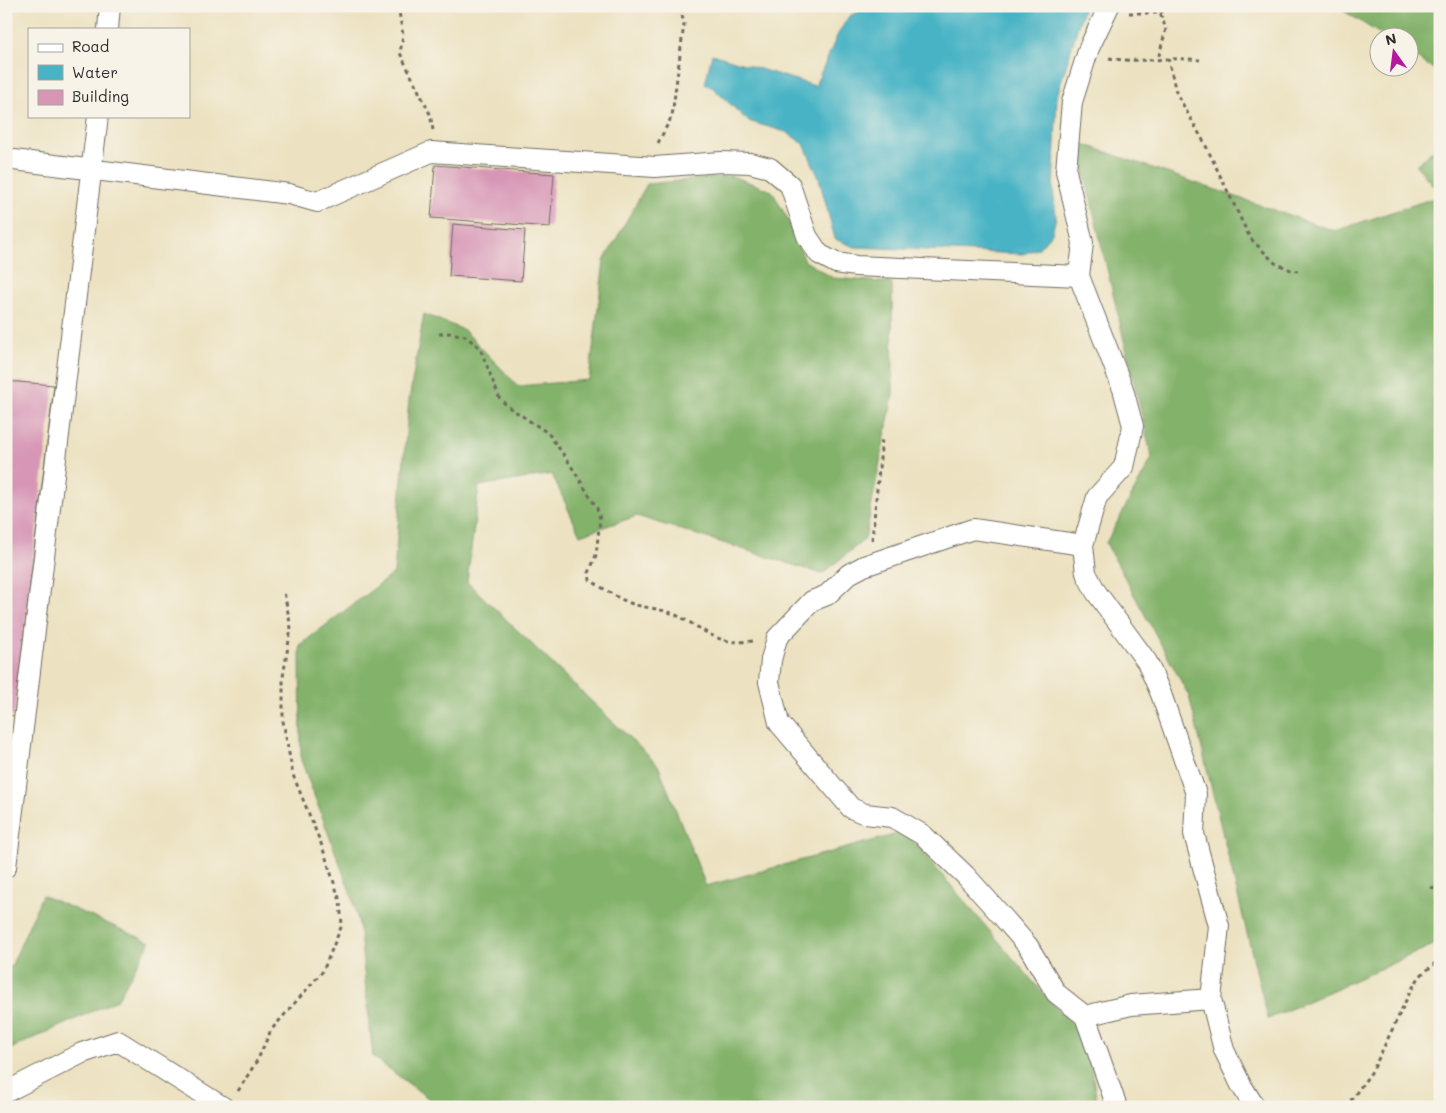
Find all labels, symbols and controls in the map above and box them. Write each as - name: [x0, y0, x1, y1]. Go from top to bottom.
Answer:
- legend: [28, 28, 190, 118]
- north arrow: [1368, 28, 1418, 78]
- text: N: [1383, 28, 1398, 49]
- text: Road: [72, 36, 109, 56]
- text: Water: [72, 62, 118, 82]
- text: Building: [72, 86, 129, 106]

